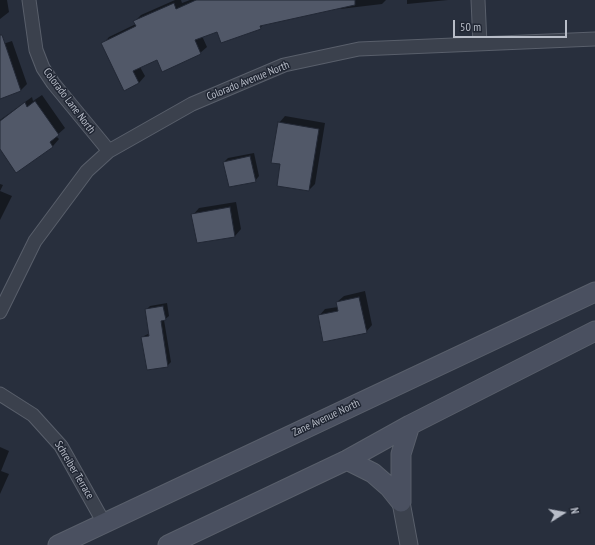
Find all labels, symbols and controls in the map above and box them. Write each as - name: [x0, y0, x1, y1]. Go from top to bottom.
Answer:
- scale bar: [455, 12, 569, 38]
- text: 50 m: [460, 19, 481, 34]
- street label: Colorado Avenue North: [205, 58, 291, 104]
- street label: Colorado Lane North: [40, 66, 98, 136]
- street label: Zane Avenue North: [290, 397, 362, 439]
- street label: Schreiber Terrace: [52, 439, 96, 501]
- north arrow: [543, 493, 583, 533]
- text: N: [567, 506, 582, 515]

